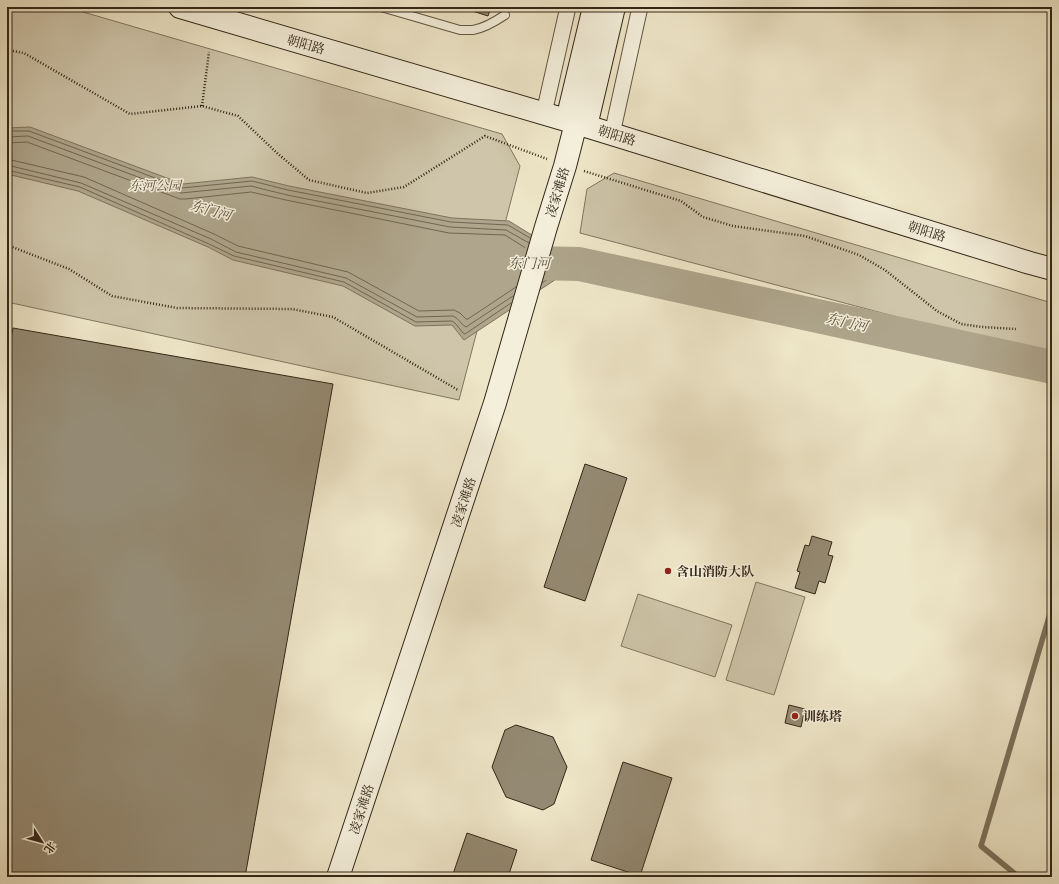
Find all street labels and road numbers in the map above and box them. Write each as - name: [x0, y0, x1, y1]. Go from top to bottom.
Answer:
- street label: 朝阳路: [285, 31, 327, 57]
- street label: 朝阳路: [596, 122, 638, 148]
- street label: 凌家滩路: [542, 165, 572, 219]
- street label: 朝阳路: [906, 218, 948, 244]
- street label: 凌家滩路: [447, 475, 479, 529]
- street label: 凌家滩路: [345, 782, 377, 836]

